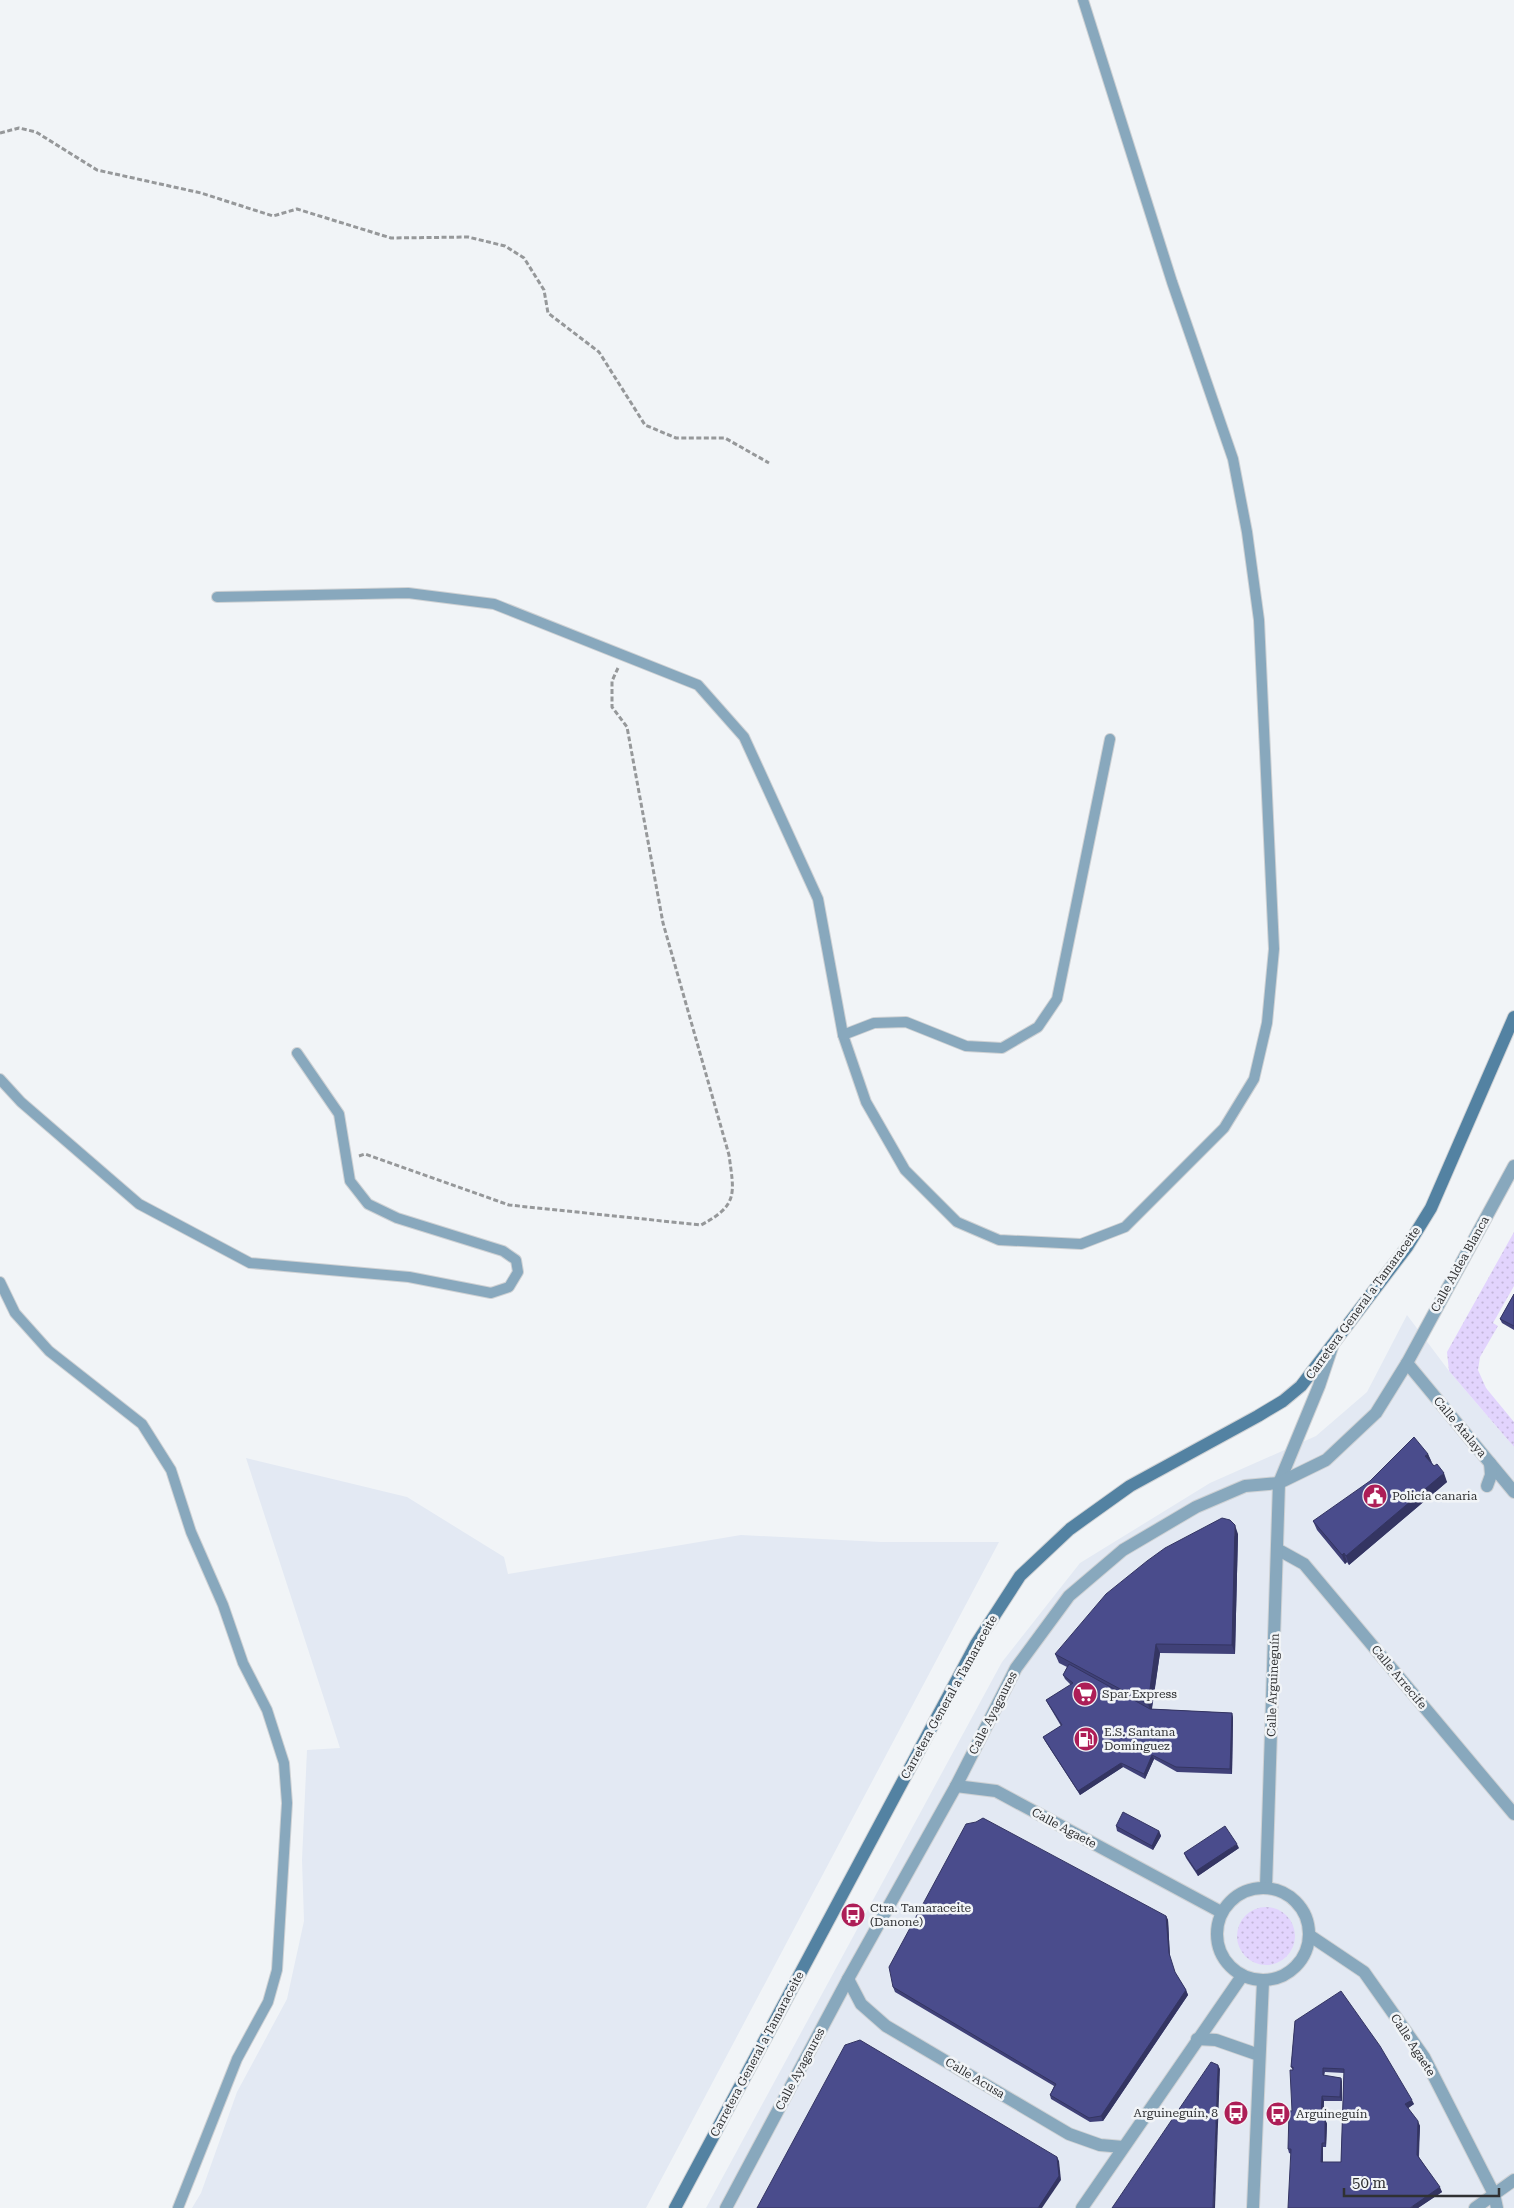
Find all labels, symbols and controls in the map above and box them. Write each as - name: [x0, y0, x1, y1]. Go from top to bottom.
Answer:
- street label: Calle Aldea Blanca: [1428, 1213, 1492, 1314]
- street label: Carretera General a Tamaraceite: [1303, 1224, 1423, 1382]
- street label: Calle Atalaya: [1431, 1394, 1490, 1460]
- public building icon: Policía canaria: [1362, 1483, 1388, 1509]
- place label: Policía canaria: [1392, 1489, 1478, 1503]
- street label: Carretera General a Tamaraceite: [898, 1612, 1000, 1781]
- street label: Calle Arguineguín: [1264, 1633, 1282, 1737]
- street label: Calle Arrecife: [1368, 1642, 1430, 1712]
- street label: Calle Ayagaures: [966, 1669, 1020, 1757]
- supermarket icon: Spar Express: [1072, 1681, 1098, 1707]
- place label: Spar Express: [1102, 1687, 1177, 1701]
- place label: E.S. Santana Domínguez: [1104, 1725, 1176, 1753]
- fuel station icon: E.S. Santana Domínguez: [1073, 1726, 1099, 1752]
- street label: Calle Agaete: [1029, 1805, 1099, 1851]
- place label: Ctra. Tamaraceite (Danone): [870, 1901, 972, 1929]
- bus stop icon: Ctra. Tamaraceite (Danone): [840, 1902, 866, 1928]
- street label: Carretera General a Tamaraceite: [707, 1969, 807, 2139]
- street label: Calle Agaete: [1388, 2011, 1438, 2079]
- street label: Calle Ayagaures: [772, 2025, 828, 2113]
- street label: Calle Acusa: [943, 2055, 1008, 2101]
- bus stop icon: Arguineguín, 8: [1223, 2100, 1249, 2126]
- bus stop icon: Arguineguín: [1265, 2101, 1291, 2127]
- place label: Arguineguín, 8: [1134, 2106, 1218, 2120]
- place label: Arguineguín: [1296, 2107, 1368, 2121]
- scale bar: [1344, 2166, 1499, 2198]
- text: 50 m: [1352, 2174, 1387, 2192]

